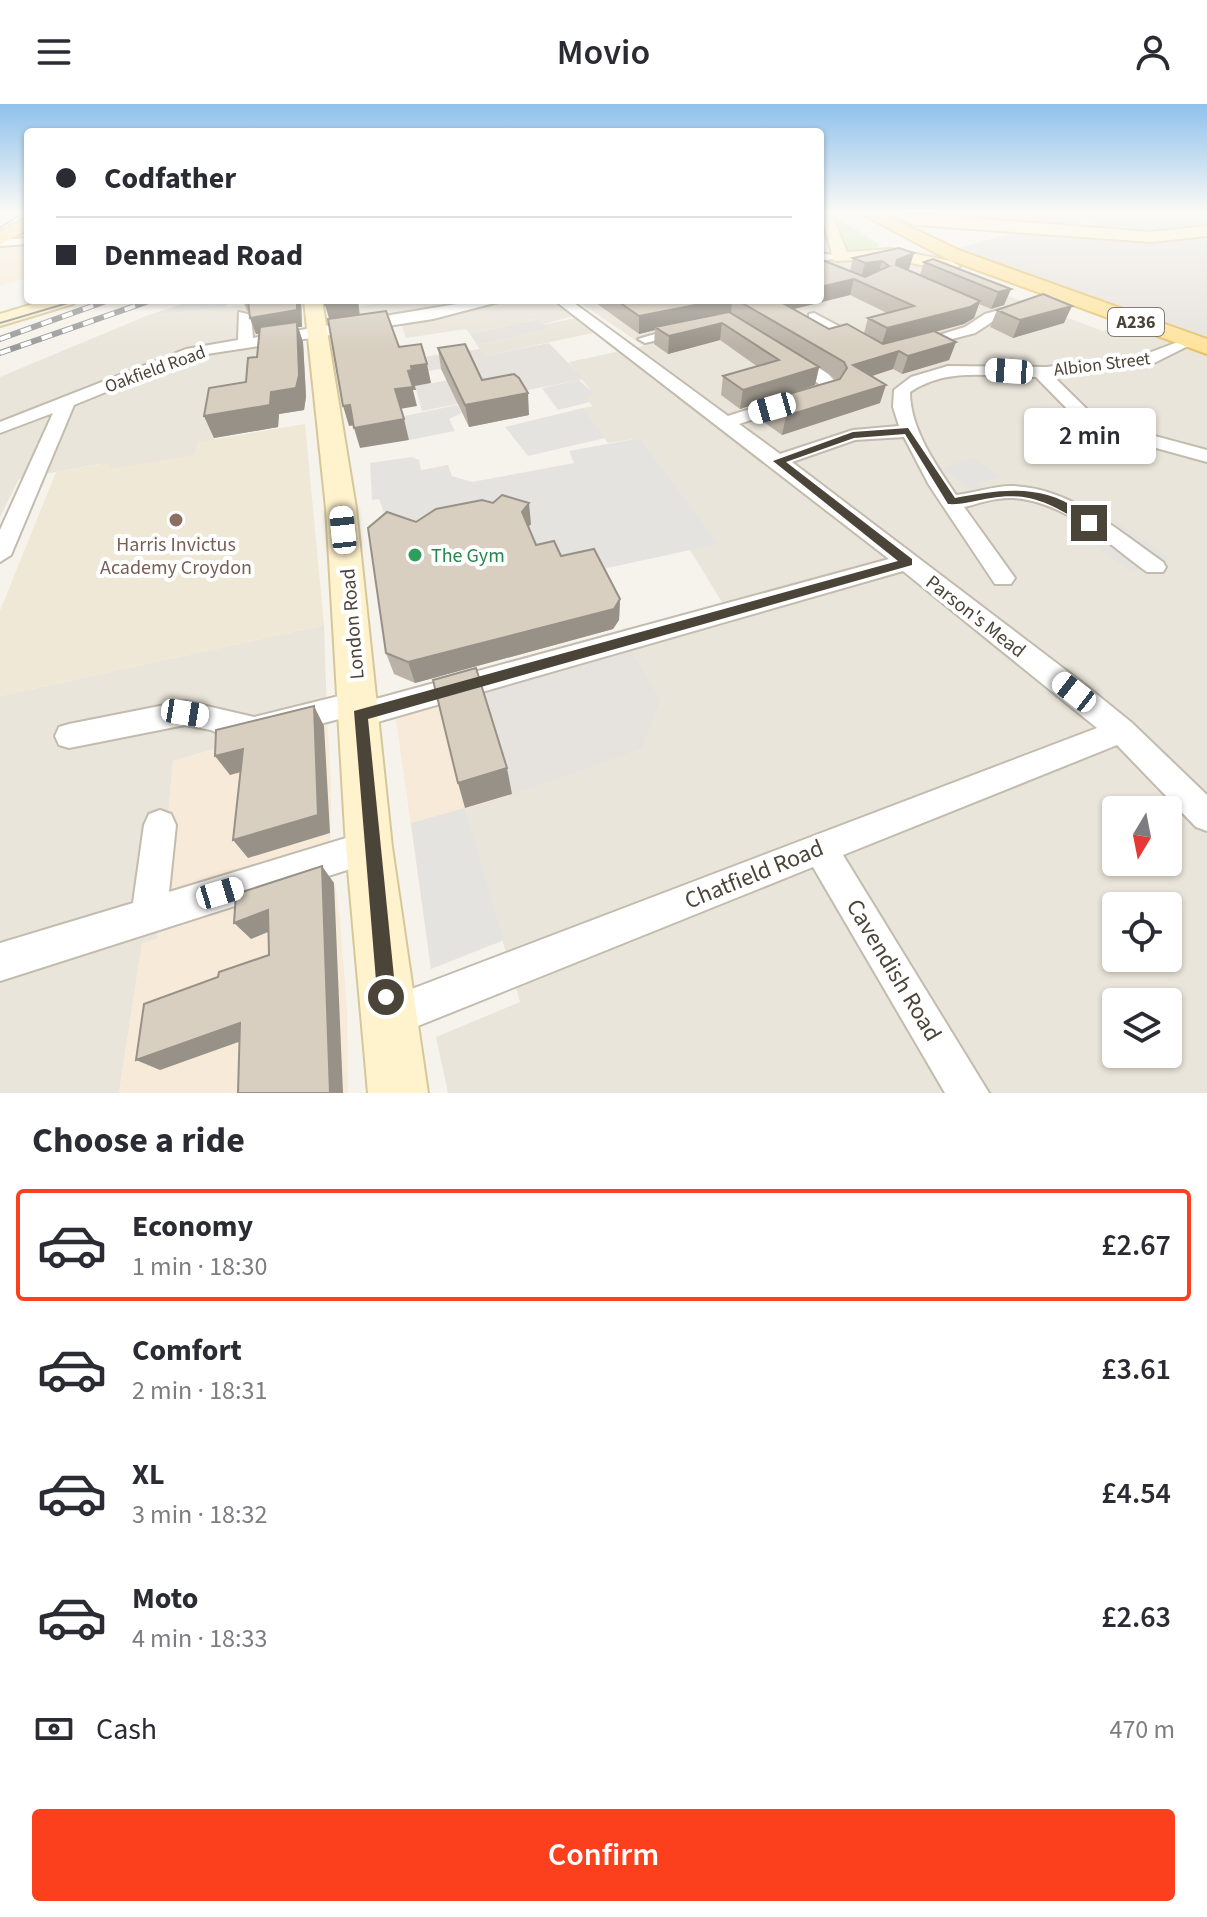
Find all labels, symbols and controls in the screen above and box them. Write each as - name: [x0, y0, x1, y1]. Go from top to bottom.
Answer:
- text: Movio: [557, 27, 650, 78]
- icon: menu: [32, 30, 76, 74]
- icon: person: [1131, 30, 1175, 74]
- text: Codfather: [104, 157, 236, 200]
- text: Denmead Road: [104, 234, 303, 277]
- road number: A236: [1108, 308, 1164, 336]
- street label: Oakfield Road: [101, 340, 209, 399]
- street label: Albion Street: [1052, 346, 1152, 383]
- car: [984, 357, 1034, 385]
- car: [746, 390, 798, 426]
- callout: 2 min: [1023, 407, 1155, 463]
- text: 2 min: [1059, 417, 1121, 454]
- car: [329, 505, 357, 555]
- route end: [1071, 505, 1107, 541]
- marker: Harris Invictus Academy Croydon: [167, 511, 185, 529]
- place label: Harris Invictus Academy Croydon: [100, 531, 252, 582]
- place label: The Gym: [431, 542, 505, 570]
- marker: The Gym: [406, 546, 424, 564]
- street label: London Road: [334, 567, 372, 680]
- street label: Parson's Mead: [920, 569, 1031, 665]
- car: [1048, 668, 1100, 716]
- car: [159, 697, 211, 729]
- north arrow: [1102, 796, 1182, 876]
- map controls: [1102, 796, 1182, 1068]
- street label: Chatfield Road: [679, 831, 829, 918]
- car: [194, 875, 246, 911]
- street label: Cavendish Road: [837, 892, 950, 1048]
- button: locate: [1102, 892, 1182, 972]
- route start: [368, 979, 404, 1015]
- button: layers: [1102, 988, 1182, 1068]
- text: Choose a ride: [32, 1115, 245, 1166]
- text: Economy: [132, 1205, 253, 1248]
- icon: car: [36, 1209, 108, 1281]
- text: £2.67: [1101, 1224, 1171, 1267]
- text: 1 min · 18:30: [132, 1248, 267, 1285]
- text: Comfort: [132, 1329, 242, 1372]
- icon: car: [36, 1333, 108, 1405]
- text: £3.61: [1101, 1348, 1171, 1391]
- text: 2 min · 18:31: [132, 1372, 267, 1409]
- text: XL: [132, 1453, 165, 1496]
- icon: car: [36, 1457, 108, 1529]
- text: £4.54: [1101, 1472, 1171, 1515]
- text: 3 min · 18:32: [132, 1496, 267, 1533]
- text: Moto: [132, 1577, 198, 1620]
- icon: car: [36, 1581, 108, 1653]
- text: £2.63: [1101, 1596, 1171, 1639]
- text: 4 min · 18:33: [132, 1620, 267, 1657]
- icon: cash: [32, 1707, 76, 1751]
- text: Cash: [96, 1708, 157, 1751]
- text: 470 m: [1109, 1711, 1175, 1748]
- button: Confirm: [32, 1809, 1175, 1901]

